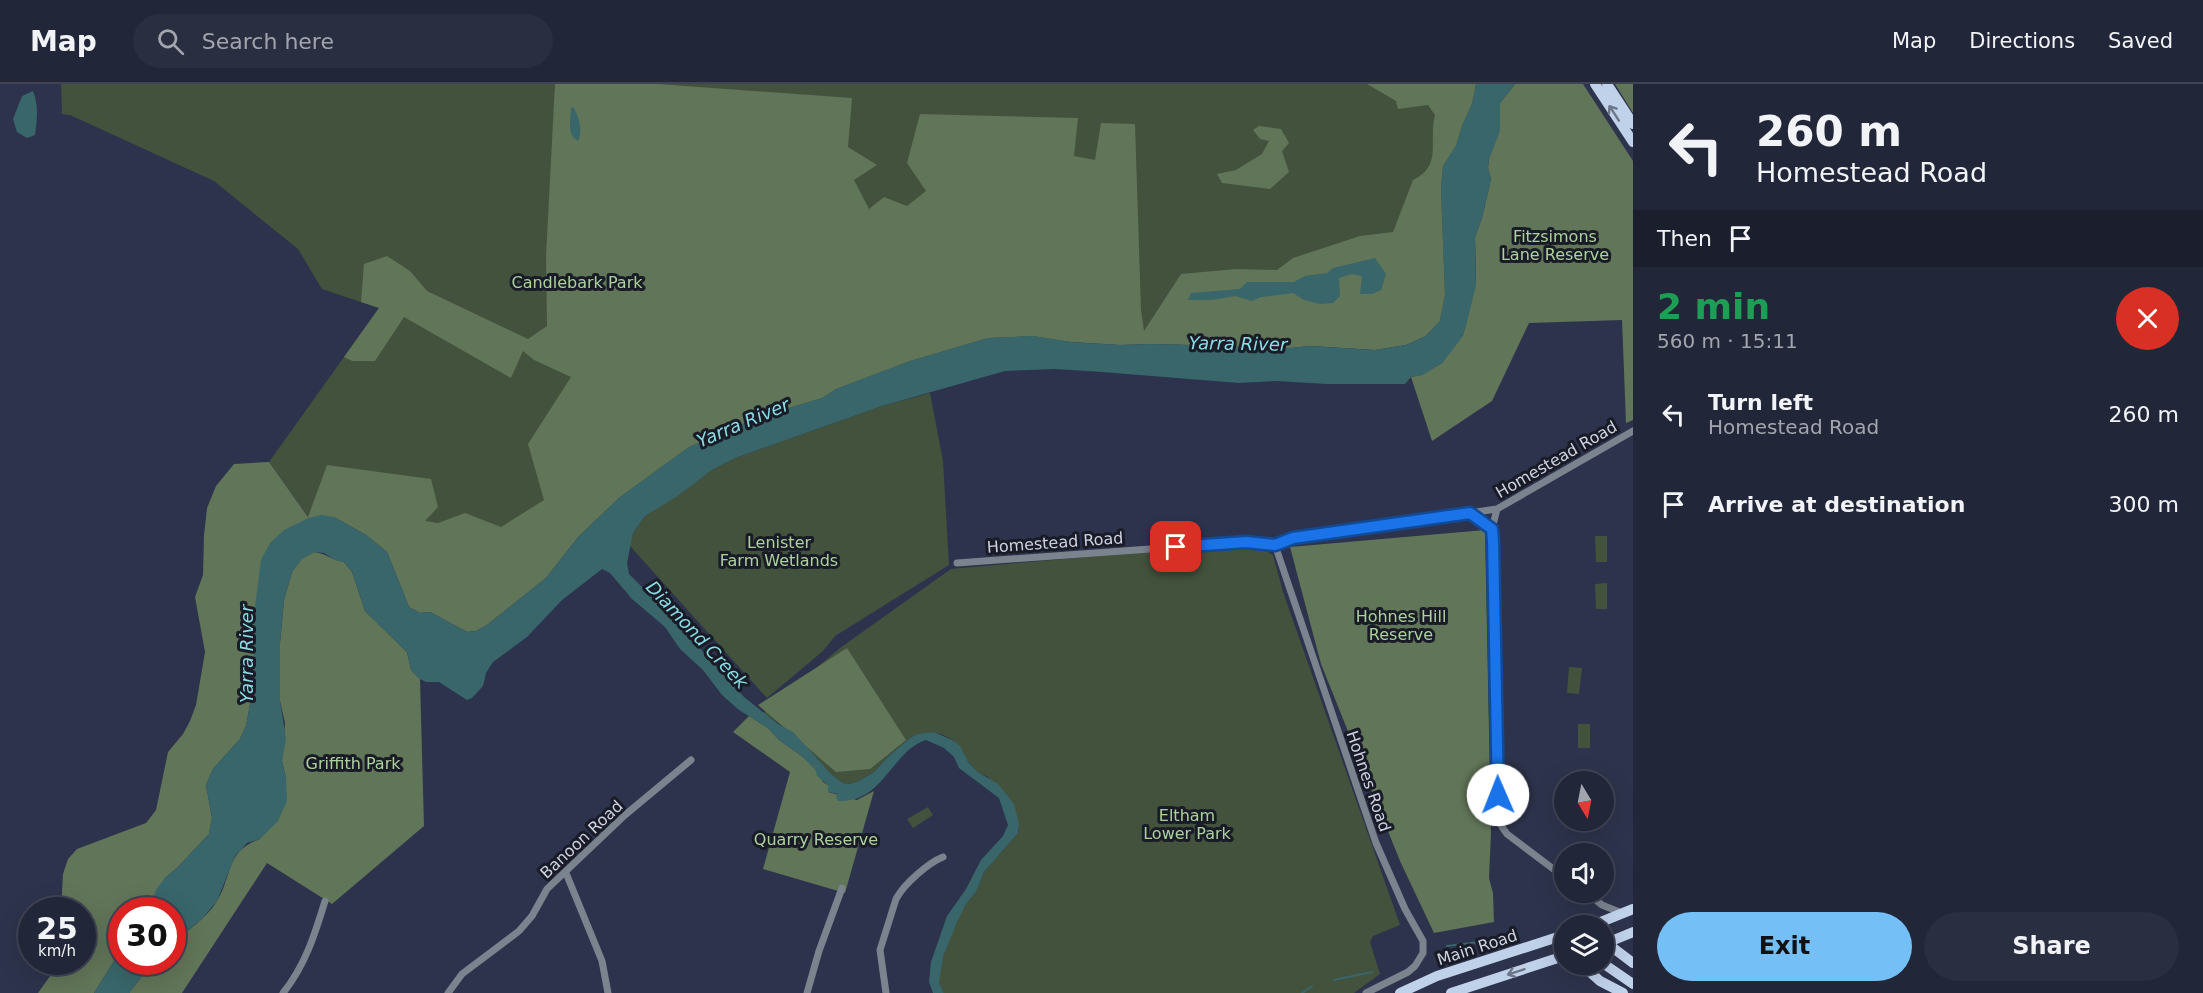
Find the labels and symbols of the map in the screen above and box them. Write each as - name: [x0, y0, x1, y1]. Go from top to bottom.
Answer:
- one-way arrow: [1608, 105, 1620, 122]
- park label: Fitzsimons Lane Reserve: [1501, 227, 1609, 264]
- park label: Candlebark Park: [511, 273, 643, 292]
- water label: Yarra River: [1189, 332, 1289, 355]
- water label: Yarra River: [693, 393, 794, 451]
- street label: Homestead Road: [1492, 417, 1620, 502]
- pin: [1150, 521, 1201, 572]
- street label: Homestead Road: [986, 528, 1124, 557]
- park label: Lenister Farm Wetlands: [720, 533, 838, 570]
- water label: Diamond Creek: [642, 576, 754, 694]
- water label: Yarra River: [236, 603, 257, 703]
- park label: Hohnes Hill Reserve: [1356, 607, 1446, 644]
- street label: Hohnes Road: [1342, 728, 1395, 834]
- park label: Griffith Park: [306, 754, 401, 773]
- position arrow: [1466, 763, 1530, 827]
- north arrow: [1554, 771, 1614, 831]
- street label: Banoon Road: [536, 796, 627, 882]
- park label: Eltham Lower Park: [1143, 806, 1232, 843]
- park label: Quarry Reserve: [754, 830, 878, 849]
- speed limit sign: 30: [108, 897, 186, 975]
- street label: Main Road: [1435, 926, 1520, 969]
- one-way arrow: [1507, 967, 1526, 978]

